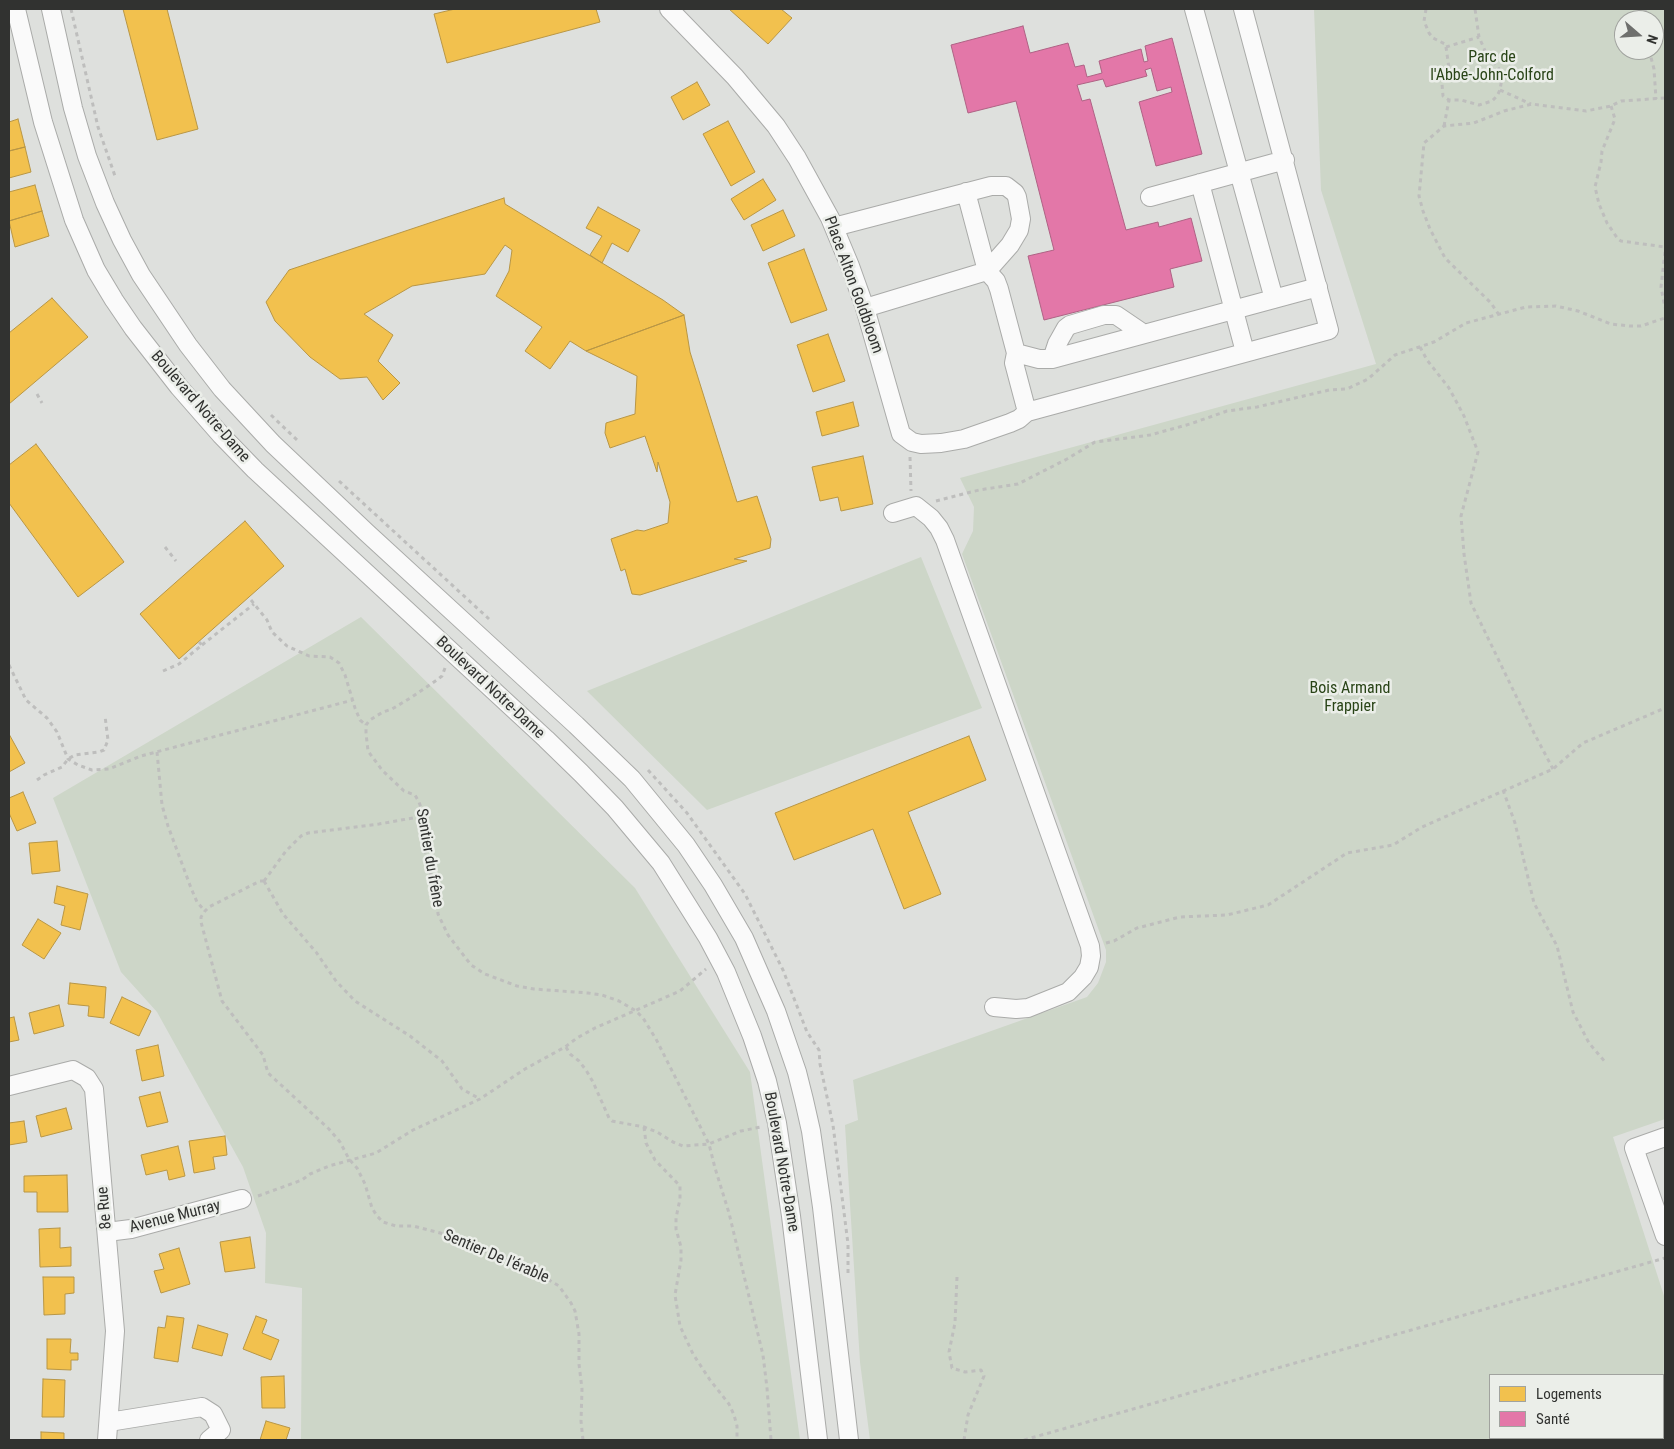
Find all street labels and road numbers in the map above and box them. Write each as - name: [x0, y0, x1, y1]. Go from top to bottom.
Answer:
- street label: Place Alton Goldbloom: [819, 214, 887, 356]
- street label: Boulevard Notre-Dame: [146, 347, 254, 467]
- street label: Boulevard Notre-Dame: [432, 633, 548, 743]
- street label: Sentier du frêne: [411, 807, 447, 909]
- street label: Boulevard Notre-Dame: [759, 1091, 803, 1233]
- street label: 8e Rue: [94, 1186, 116, 1230]
- street label: Avenue Murray: [127, 1196, 223, 1238]
- street label: Sentier De l'érable: [440, 1226, 552, 1288]

